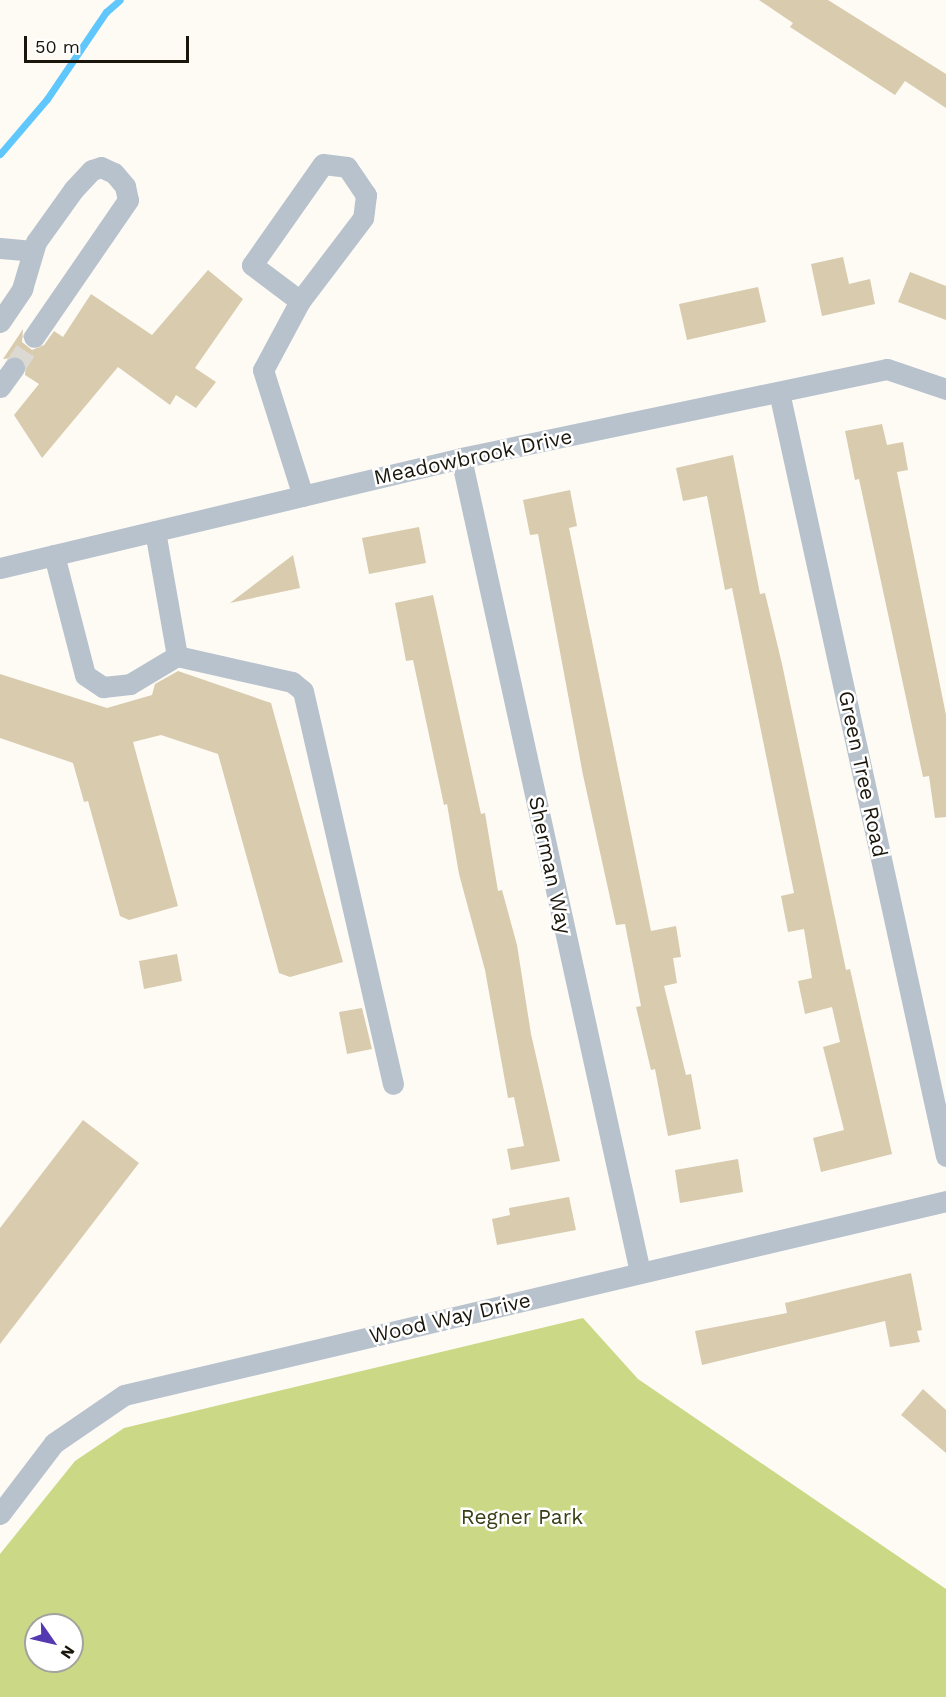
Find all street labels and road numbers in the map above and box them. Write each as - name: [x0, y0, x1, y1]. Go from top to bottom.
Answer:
- street label: Meadowbrook Drive: [371, 424, 575, 490]
- street label: Green Tree Road: [833, 688, 893, 860]
- street label: Sherman Way: [523, 794, 577, 936]
- street label: Wood Way Drive: [366, 1287, 534, 1349]

